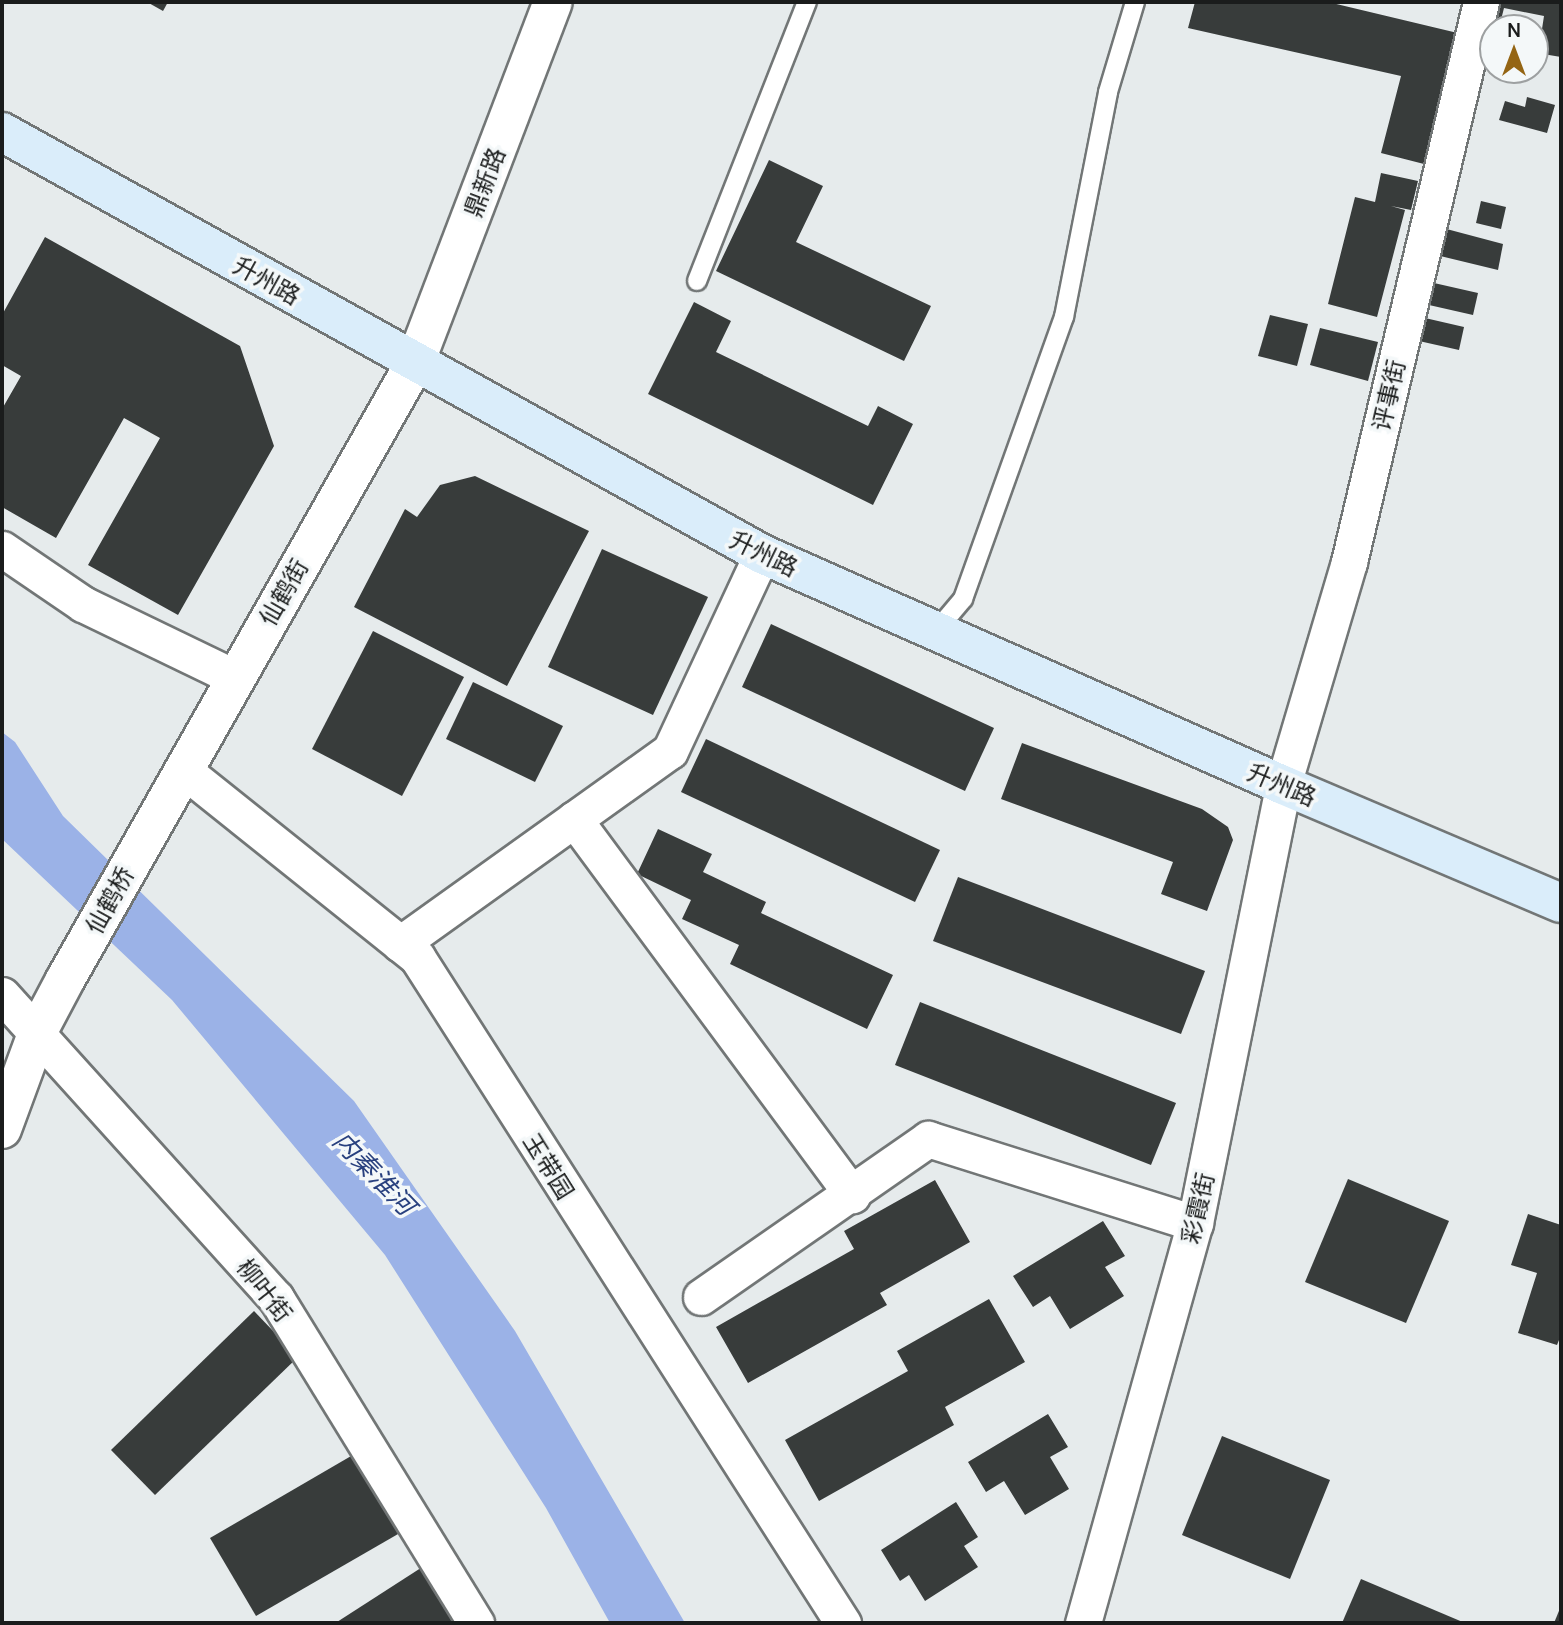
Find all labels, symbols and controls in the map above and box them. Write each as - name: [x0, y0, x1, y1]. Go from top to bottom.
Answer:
- north arrow: [1479, 14, 1549, 84]
- text: N: [1507, 17, 1521, 43]
- street label: 鼎新路: [458, 143, 510, 221]
- street label: 升州路: [229, 250, 305, 310]
- street label: 评事街: [1366, 357, 1410, 433]
- street label: 升州路: [725, 524, 803, 582]
- street label: 仙鹤街: [253, 554, 313, 630]
- street label: 升州路: [1243, 757, 1321, 811]
- street label: 仙鹤桥: [79, 862, 139, 938]
- water label: 内秦淮河: [327, 1125, 421, 1221]
- street label: 玉带园: [518, 1128, 580, 1204]
- street label: 彩霞街: [1175, 1170, 1219, 1246]
- street label: 柳叶街: [231, 1253, 299, 1327]

